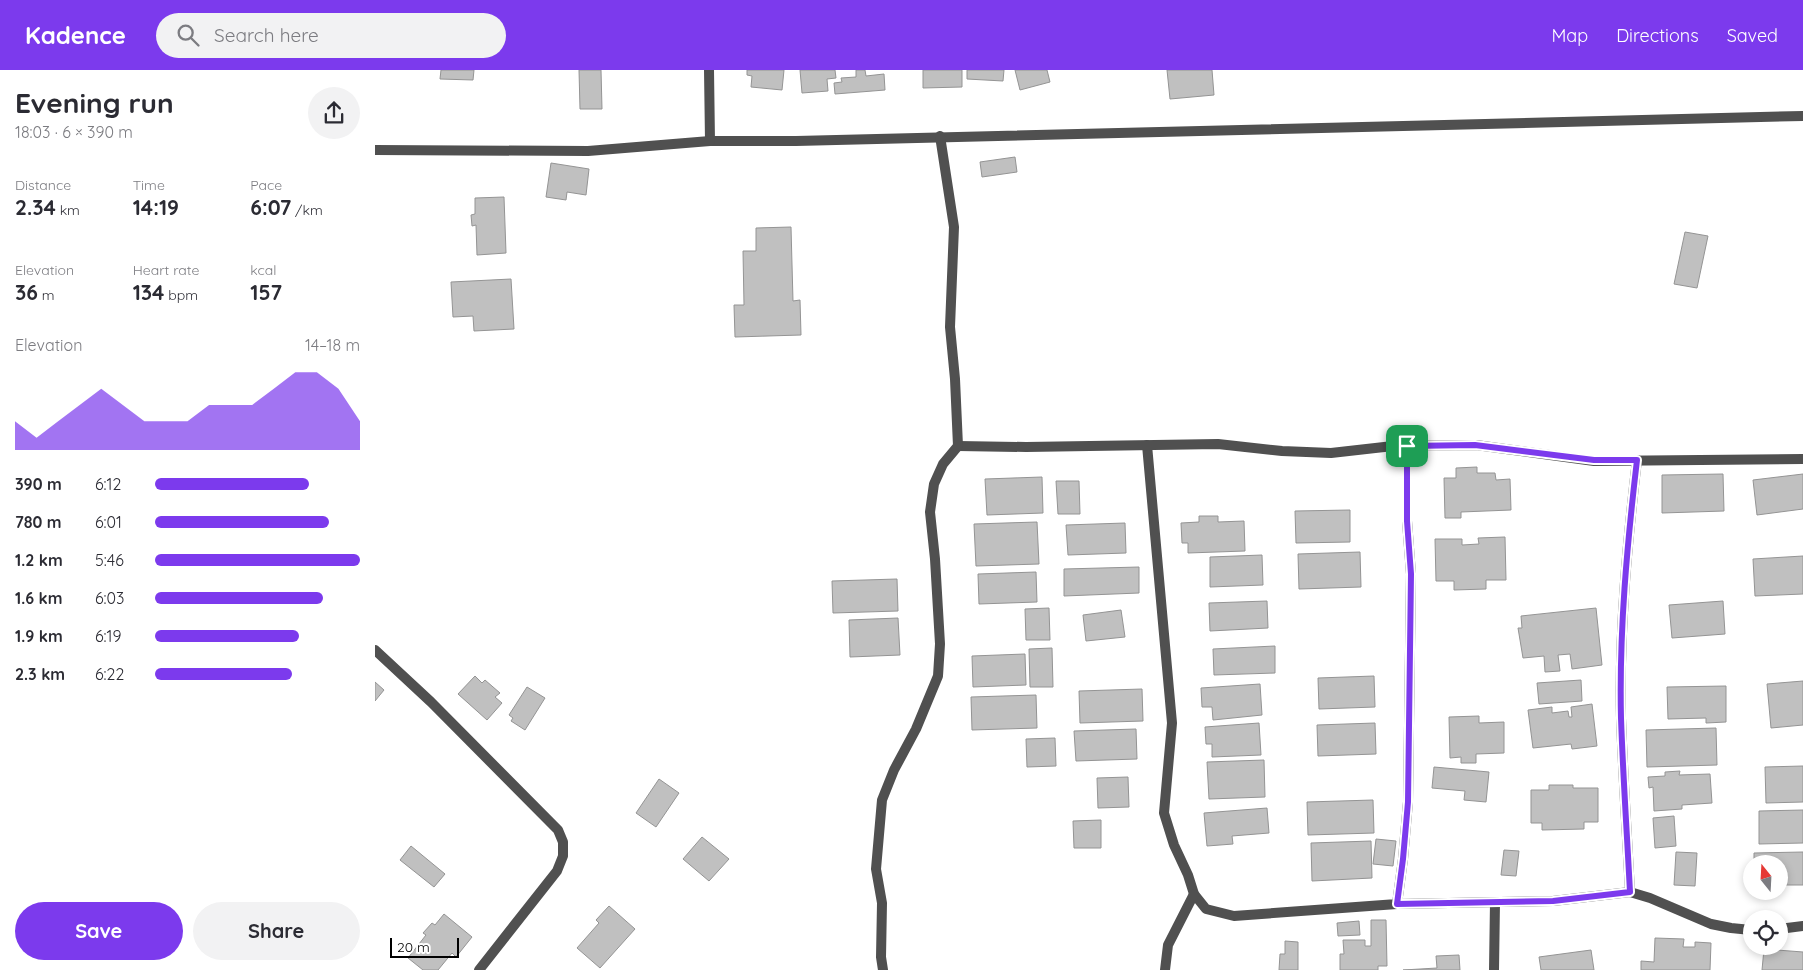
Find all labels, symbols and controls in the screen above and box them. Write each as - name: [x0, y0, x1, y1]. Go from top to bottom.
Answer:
- search box: [156, 13, 506, 58]
- text: Kadence: [25, 20, 126, 50]
- icon: search: [174, 21, 202, 49]
- text: Search here: [214, 23, 319, 47]
- text: Map: [1551, 24, 1588, 47]
- text: Directions: [1616, 24, 1699, 47]
- text: Saved: [1727, 24, 1778, 47]
- text: Evening run: [15, 85, 174, 120]
- button: share: [308, 87, 360, 139]
- text: 18:03 · 6 × 390 m: [15, 122, 133, 142]
- text: Distance: [15, 176, 71, 194]
- text: Time: [133, 176, 165, 194]
- text: Pace: [250, 176, 282, 194]
- text: 2.34: [15, 194, 56, 220]
- text: 14:19: [133, 194, 179, 220]
- text: 6:07: [250, 194, 291, 220]
- text: km: [56, 201, 80, 219]
- text: /km: [291, 201, 323, 219]
- text: Elevation: [15, 261, 74, 279]
- text: Heart rate: [133, 261, 199, 279]
- text: kcal: [250, 261, 276, 279]
- text: 36: [15, 279, 38, 305]
- text: 134: [133, 279, 164, 305]
- text: 157: [250, 279, 282, 305]
- text: m: [38, 286, 54, 304]
- text: bpm: [164, 286, 198, 304]
- text: Elevation: [15, 335, 82, 355]
- text: 14–18 m: [305, 335, 360, 355]
- pin: [1386, 425, 1428, 467]
- icon: arrive: [1393, 432, 1421, 460]
- text: 390 m: [15, 474, 62, 494]
- text: 6:12: [95, 474, 121, 494]
- text: 780 m: [15, 512, 62, 532]
- text: 6:01: [95, 512, 122, 532]
- text: 1.2 km: [15, 550, 63, 570]
- text: 5:46: [95, 550, 124, 570]
- text: 1.6 km: [15, 588, 62, 608]
- text: 6:03: [95, 588, 125, 608]
- text: 1.9 km: [15, 626, 63, 646]
- text: 6:19: [95, 626, 121, 646]
- text: 2.3 km: [15, 664, 65, 684]
- text: 6:22: [95, 664, 124, 684]
- north arrow: [1743, 855, 1787, 900]
- map controls: [1743, 855, 1788, 955]
- button: Save: [15, 902, 183, 960]
- button: Share: [193, 902, 360, 960]
- button: locate: [1743, 910, 1788, 955]
- scale bar: [390, 935, 459, 958]
- text: 20 m: [397, 938, 430, 956]

